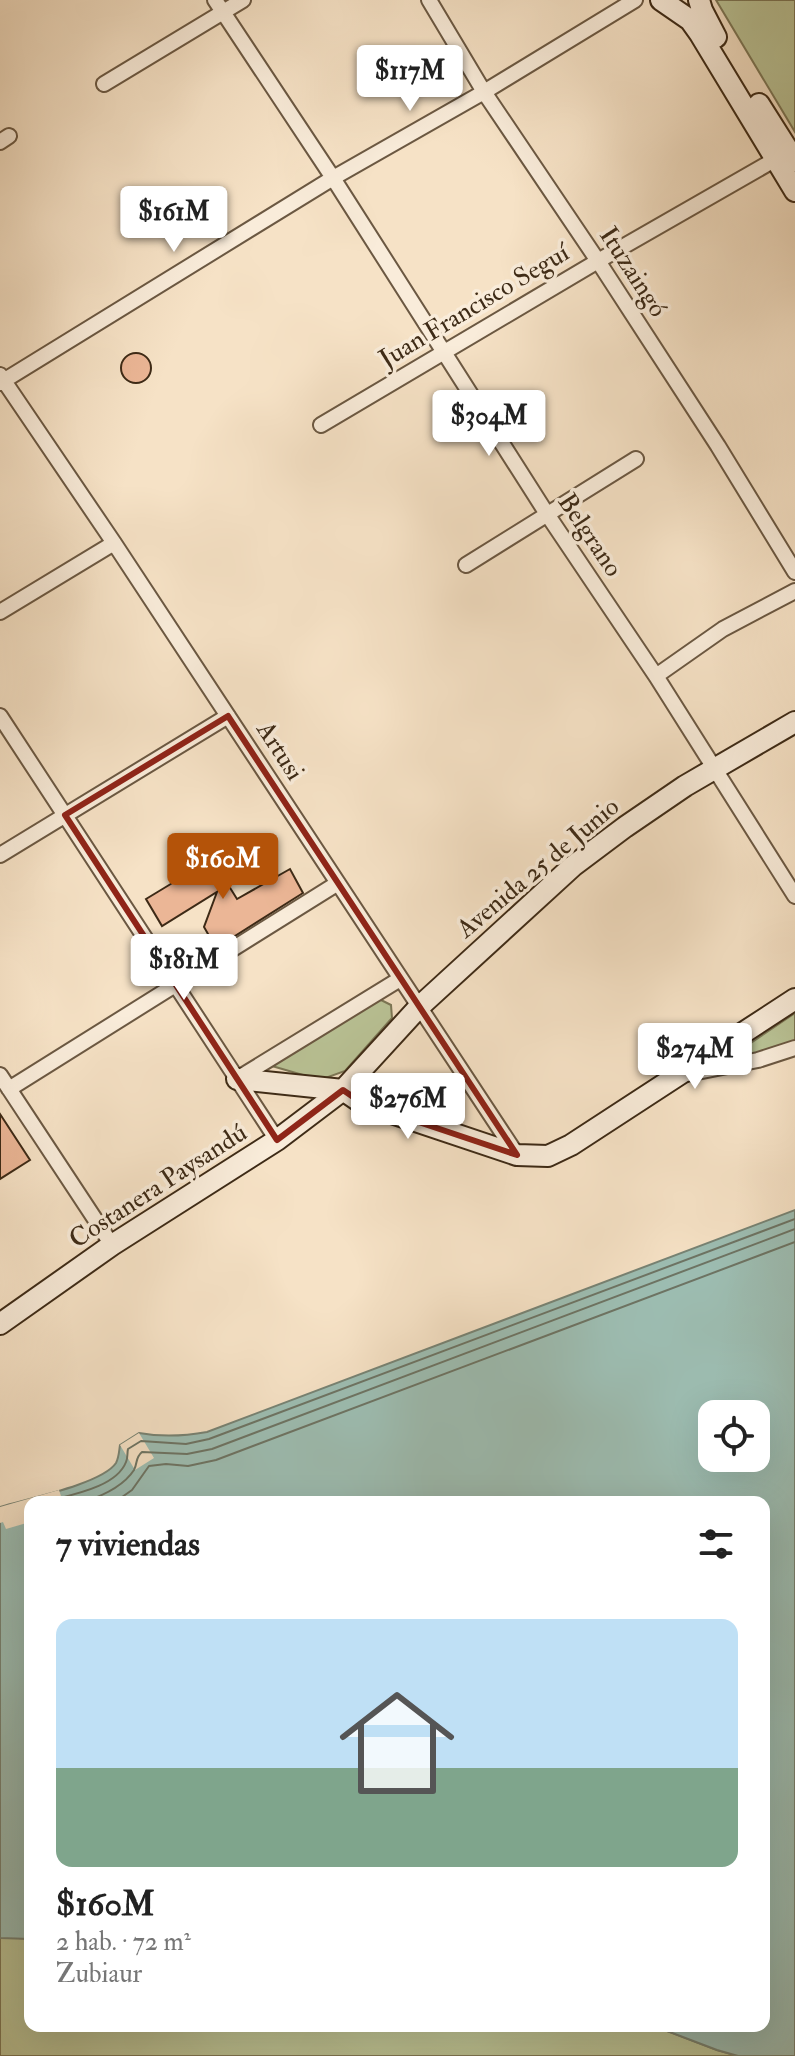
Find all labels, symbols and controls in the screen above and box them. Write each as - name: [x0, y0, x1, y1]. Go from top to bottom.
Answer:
- pin: $117M: [354, 45, 466, 113]
- text: $117M: [375, 55, 445, 87]
- pin: $161M: [118, 186, 230, 254]
- text: $161M: [138, 196, 210, 228]
- street label: Ituzaingó: [592, 221, 674, 323]
- street label: Juan Francisco Seguí: [372, 236, 577, 376]
- pin: $304M: [433, 390, 545, 458]
- text: $304M: [450, 400, 528, 432]
- street label: Belgrano: [551, 487, 629, 583]
- street label: Artusi: [249, 715, 311, 787]
- street label: Avenida 25 de Junio: [450, 791, 626, 946]
- pin: $160M: [167, 833, 279, 901]
- text: $160M: [185, 843, 261, 875]
- pin: $181M: [128, 934, 240, 1002]
- text: $181M: [149, 944, 219, 976]
- pin: $274M: [639, 1023, 751, 1091]
- text: $274M: [656, 1033, 734, 1065]
- pin: $276M: [352, 1073, 464, 1141]
- text: $276M: [369, 1083, 447, 1115]
- street label: Costanera Paysandú: [63, 1117, 253, 1255]
- map controls: [698, 1400, 770, 1472]
- button: locate: [698, 1400, 770, 1472]
- icon: filters: [694, 1522, 738, 1566]
- text: 7 viviendas: [56, 1523, 200, 1566]
- icon: home: [325, 1671, 469, 1815]
- text: $160M: [56, 1883, 155, 1926]
- text: 2 hab. · 72 m²: [56, 1926, 191, 1958]
- text: Zubiaur: [56, 1958, 142, 1990]

